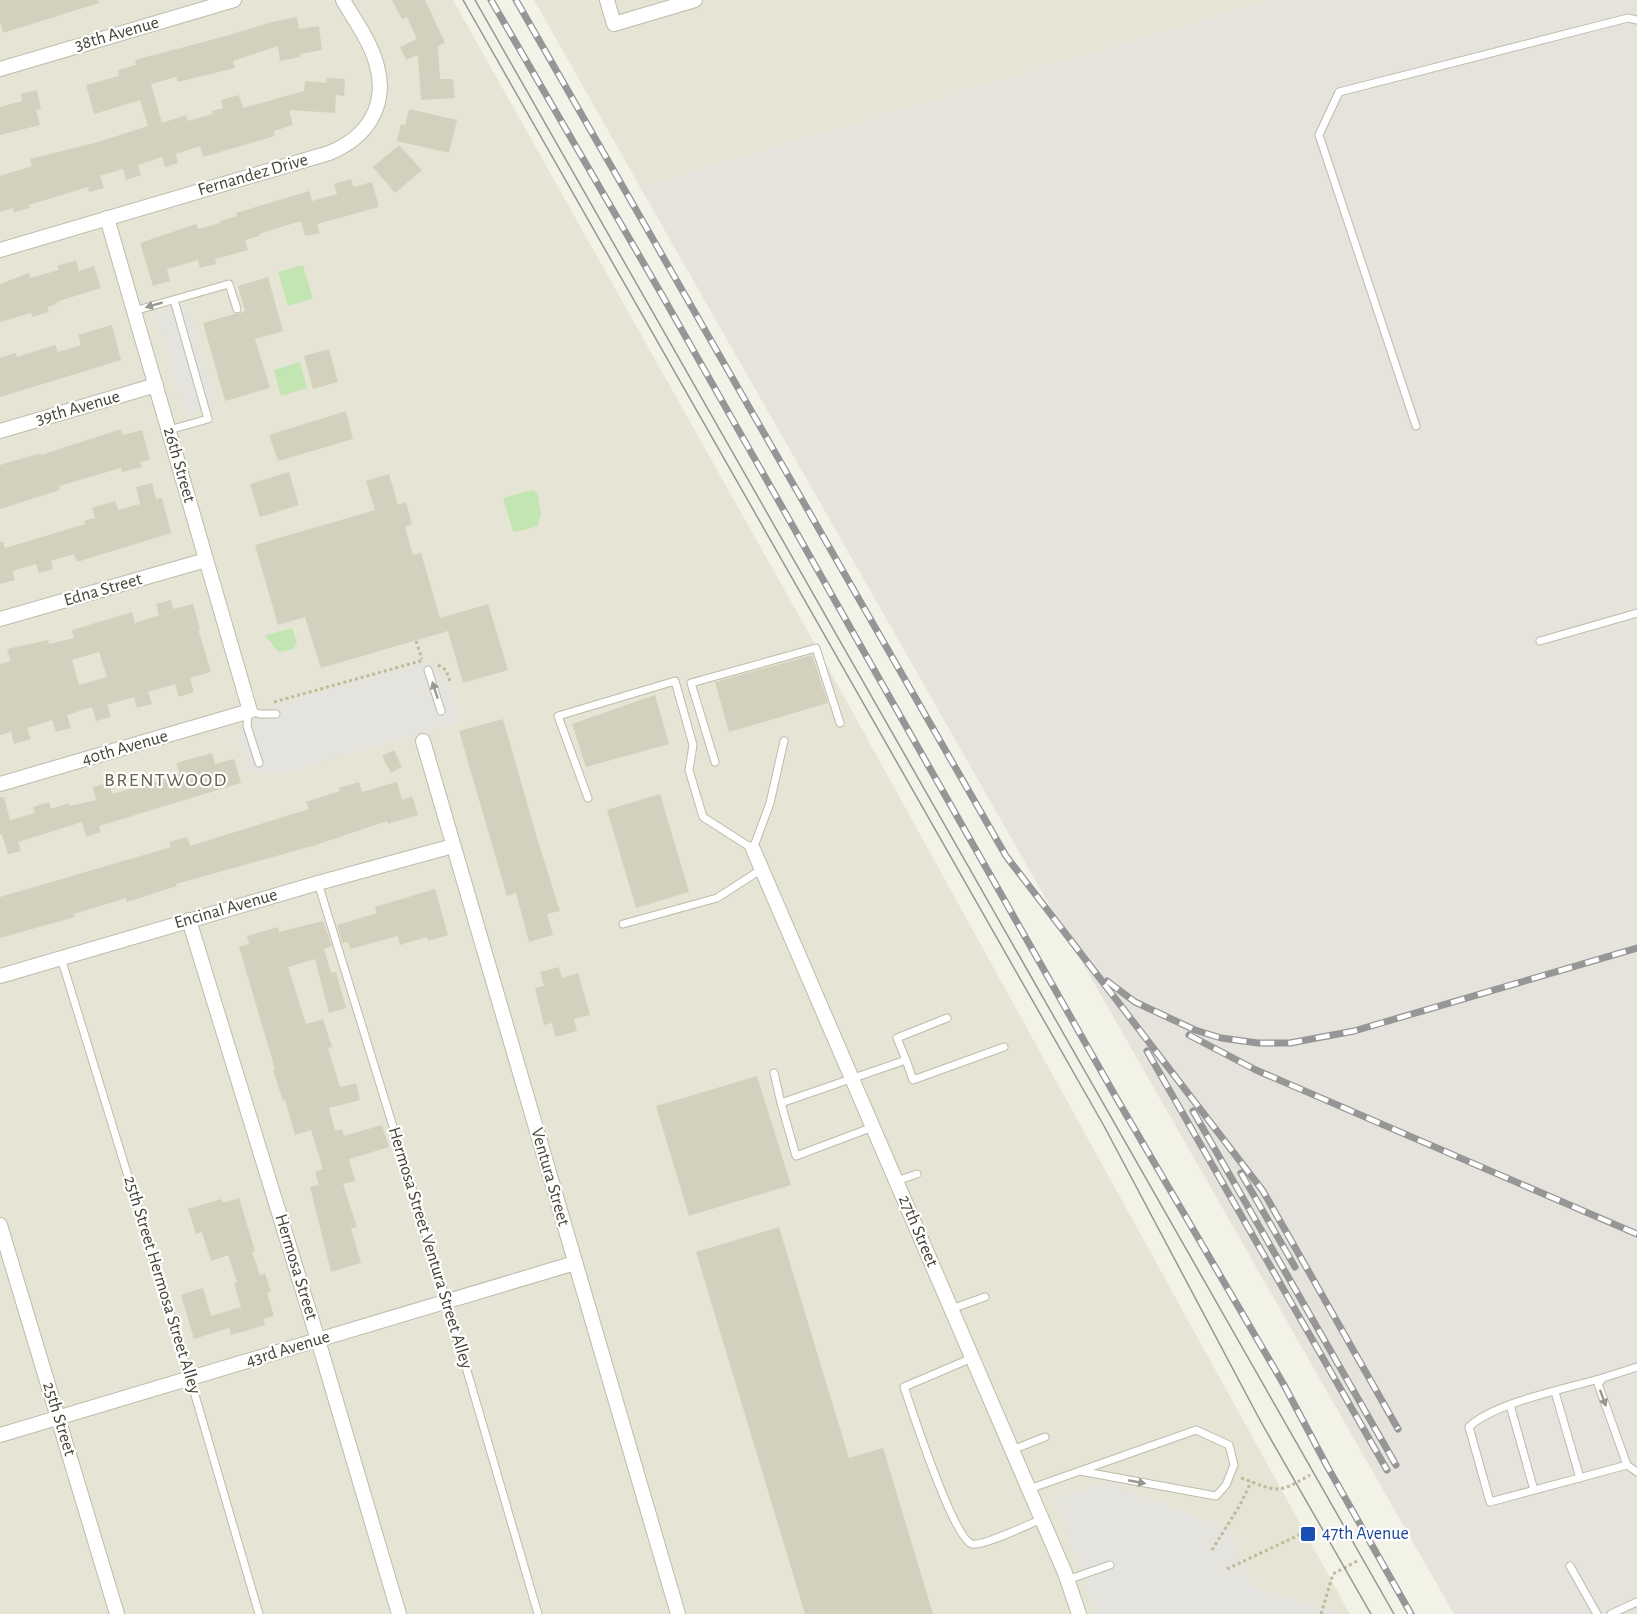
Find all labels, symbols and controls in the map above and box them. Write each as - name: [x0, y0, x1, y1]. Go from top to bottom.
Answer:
- street label: 38th Avenue: [73, 13, 161, 55]
- street label: Fernandez Drive: [196, 151, 310, 199]
- one-way arrow: [145, 301, 163, 311]
- street label: 39th Avenue: [34, 387, 122, 429]
- street label: 26th Street: [160, 425, 198, 505]
- street label: Edna Street: [62, 570, 144, 610]
- one-way arrow: [430, 681, 439, 699]
- street label: 40th Avenue: [80, 727, 170, 769]
- district label: BRENTWOOD: [104, 770, 228, 790]
- street label: Encinal Avenue: [172, 886, 280, 932]
- street label: Hermosa Street Ventura Street Alley: [385, 1125, 476, 1371]
- street label: Ventura Street: [527, 1126, 573, 1228]
- street label: 25th Street Hermosa Street Alley: [120, 1174, 204, 1396]
- street label: 27th Street: [895, 1192, 941, 1270]
- street label: Hermosa Street: [271, 1212, 321, 1322]
- street label: 43rd Avenue: [244, 1328, 332, 1370]
- street label: 25th Street: [39, 1380, 79, 1458]
- one-way arrow: [1598, 1389, 1608, 1407]
- one-way arrow: [1128, 1477, 1147, 1486]
- marker: 47th Avenue: [1299, 1525, 1317, 1543]
- place label: 47th Avenue: [1322, 1525, 1409, 1543]

